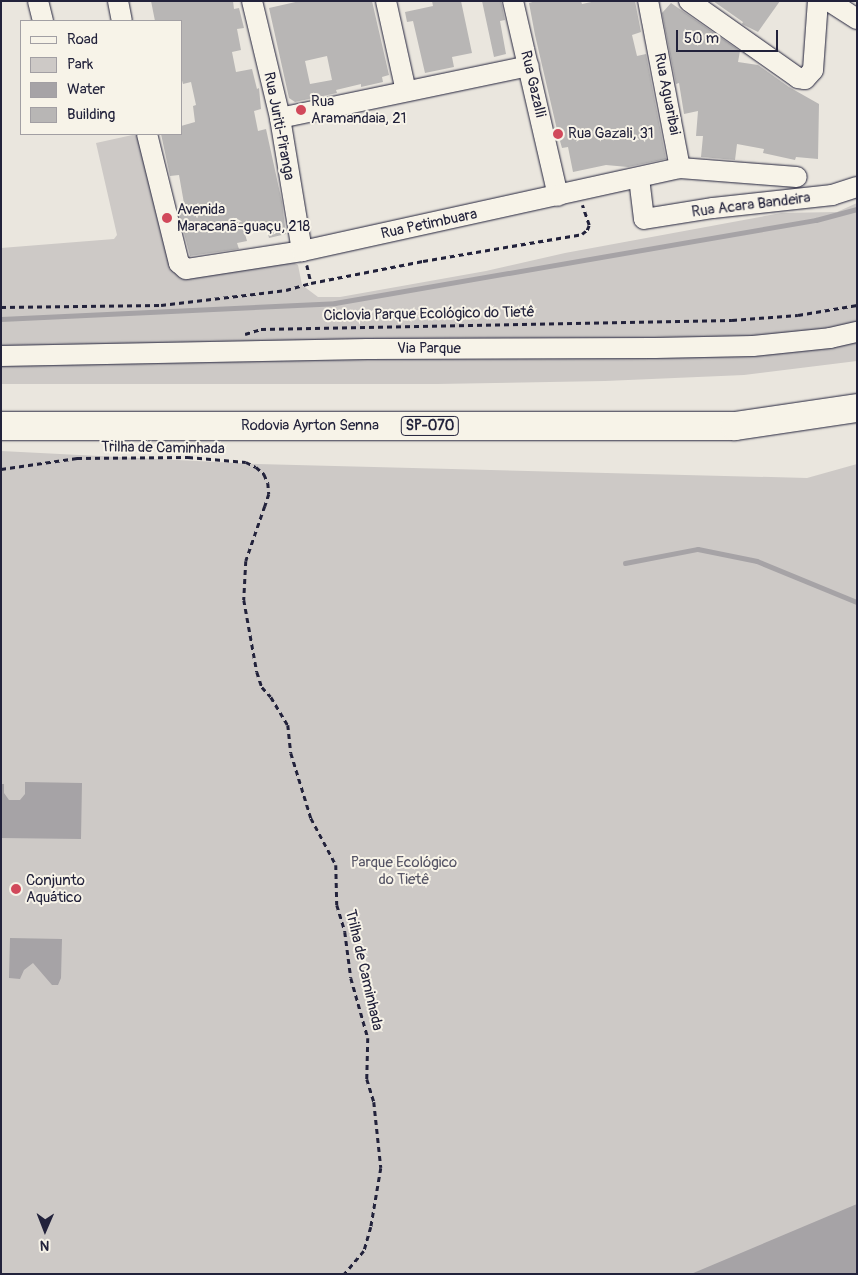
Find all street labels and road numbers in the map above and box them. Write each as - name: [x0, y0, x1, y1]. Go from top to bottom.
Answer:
- street label: Rua Gazalli: [517, 49, 549, 119]
- street label: Rua Aguaribai: [650, 51, 684, 137]
- street label: Rua Juriti-Piranga: [260, 70, 298, 182]
- street label: Rua Acara Bandeira: [690, 189, 812, 221]
- street label: Rua Petimbuara: [379, 205, 479, 243]
- street label: Ciclovia Parque Ecológico do Tietê: [323, 303, 535, 325]
- street label: Via Parque: [397, 340, 461, 358]
- road number: SP-070: [400, 414, 460, 438]
- street label: Rodovia Ayrton Senna: [241, 417, 379, 435]
- street label: Trilha de Caminhada: [101, 438, 225, 458]
- street label: Trilha de Caminhada: [341, 908, 387, 1032]

